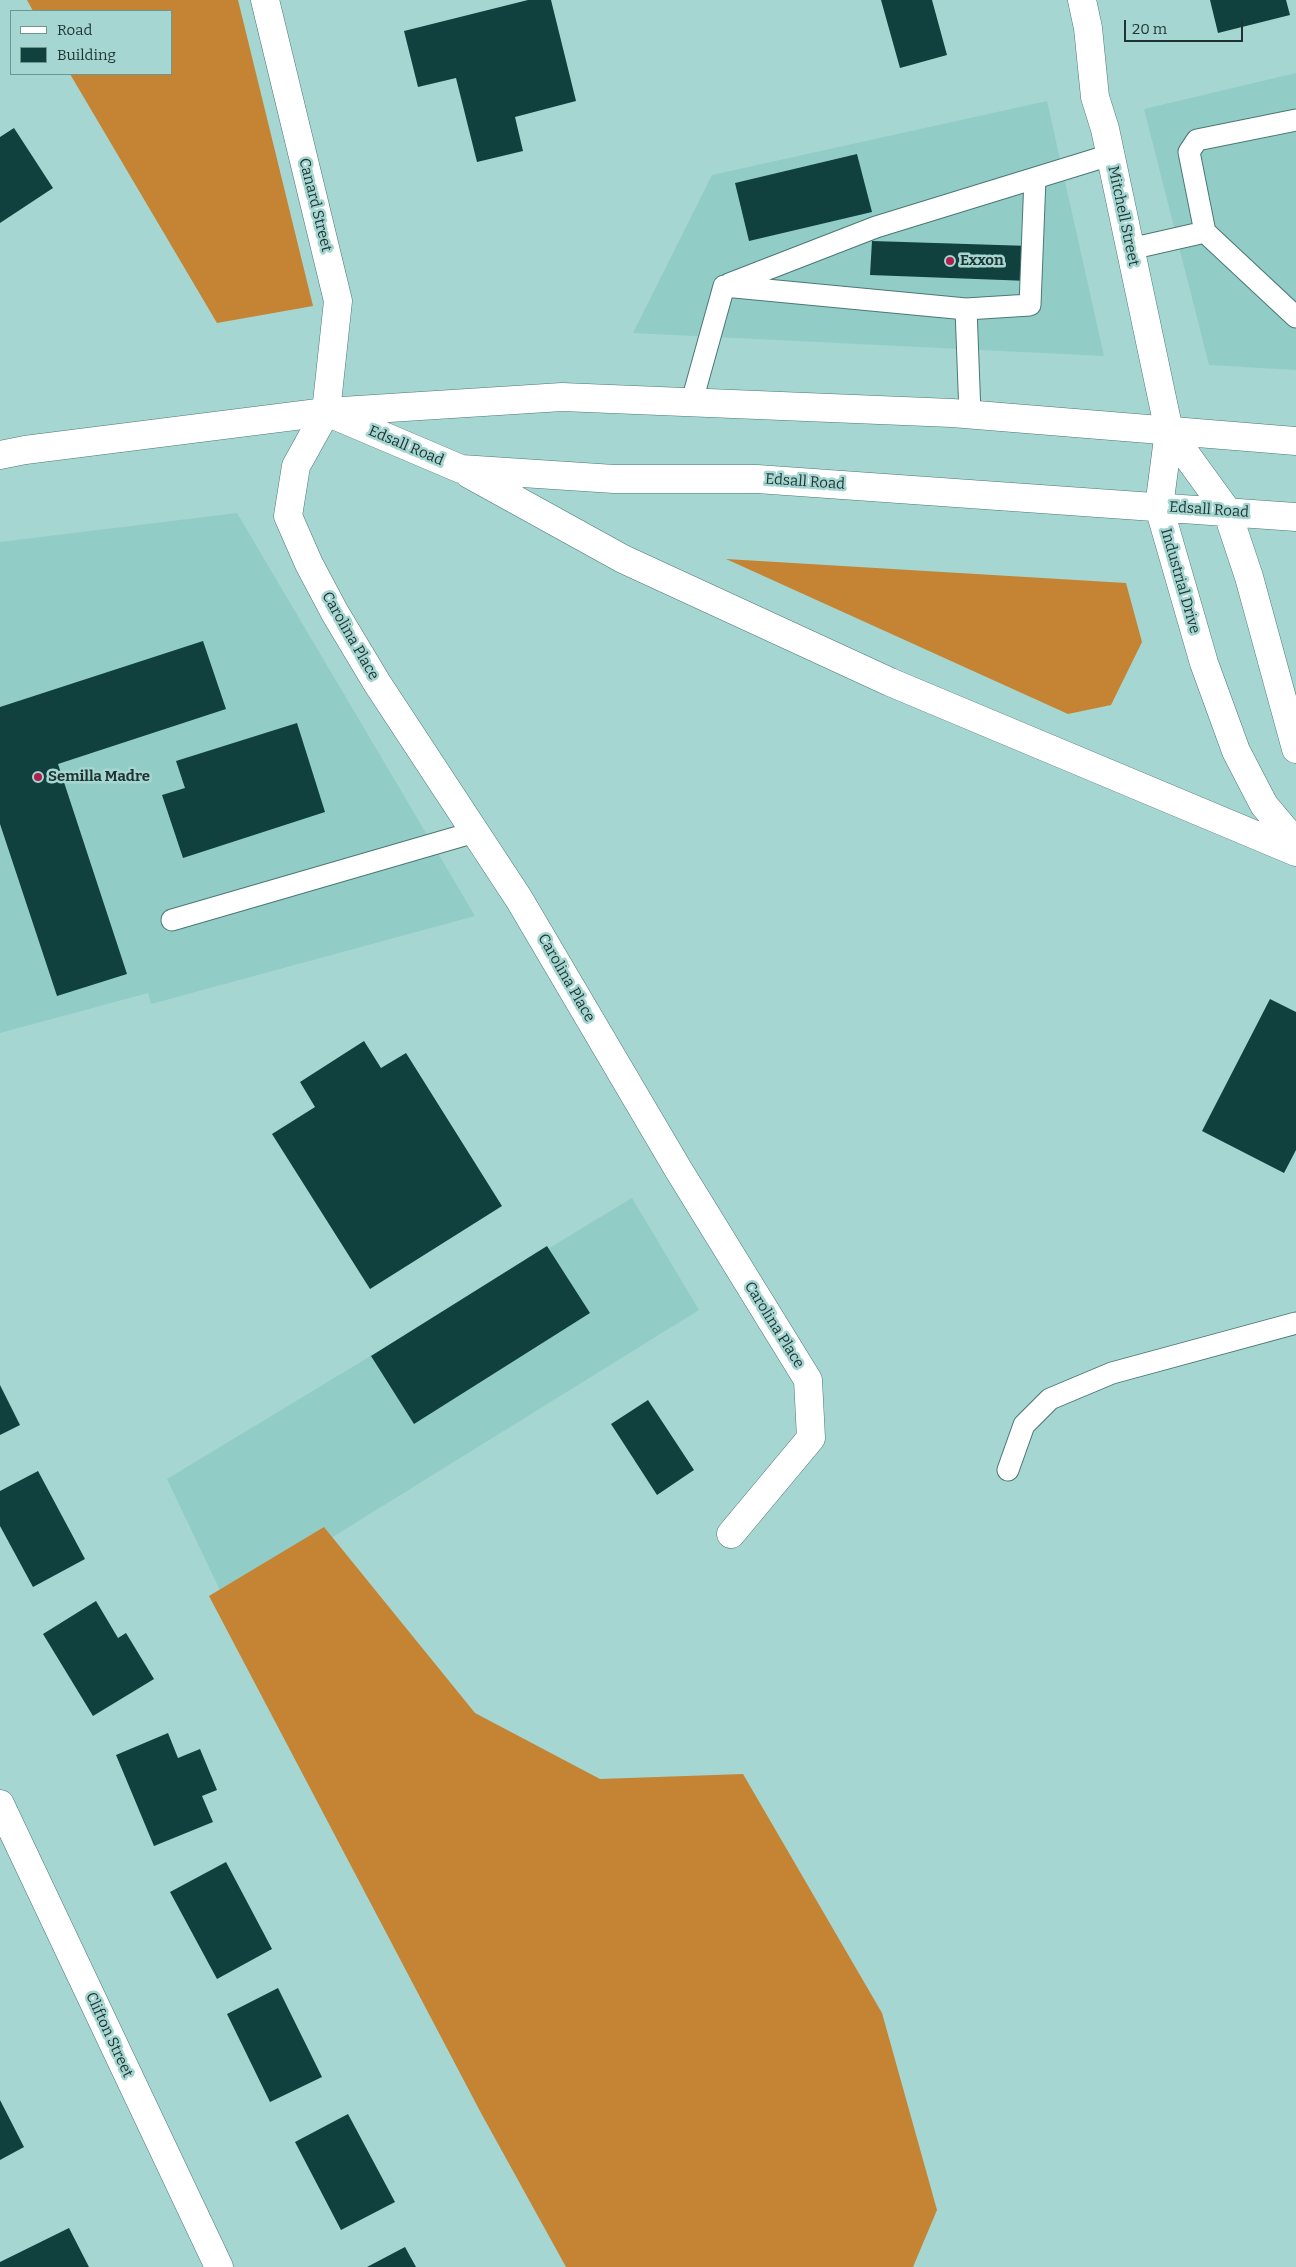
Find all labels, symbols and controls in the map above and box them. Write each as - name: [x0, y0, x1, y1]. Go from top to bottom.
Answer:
- legend: [10, 10, 172, 75]
- scale bar: [1126, 10, 1245, 42]
- text: 20 m: [1132, 20, 1167, 38]
- text: Road: [57, 21, 92, 39]
- text: Building: [57, 46, 116, 64]
- street label: Canard Street: [295, 156, 335, 254]
- street label: Mitchell Street: [1104, 164, 1142, 268]
- place label: Exxon: [960, 252, 1004, 270]
- marker: Exxon: [944, 255, 956, 267]
- street label: Edsall Road: [366, 422, 446, 470]
- street label: Edsall Road: [764, 470, 846, 494]
- street label: Edsall Road: [1168, 498, 1250, 522]
- street label: Industrial Drive: [1156, 526, 1204, 636]
- street label: Carolina Place: [318, 589, 382, 683]
- place label: Semilla Madre: [48, 768, 150, 786]
- marker: Semilla Madre: [32, 771, 44, 783]
- street label: Carolina Place: [534, 931, 598, 1025]
- street label: Carolina Place: [740, 1278, 808, 1372]
- street label: Clifton Street: [81, 1989, 137, 2081]

